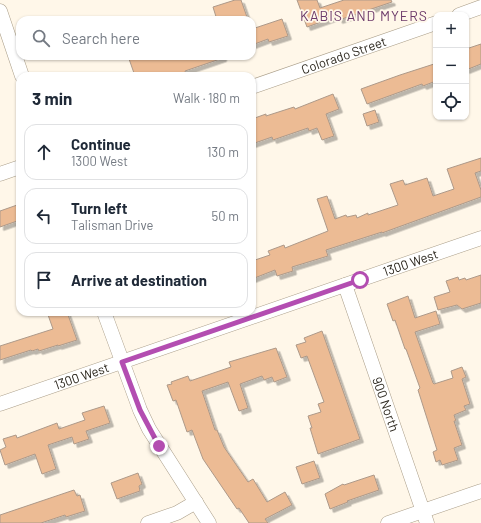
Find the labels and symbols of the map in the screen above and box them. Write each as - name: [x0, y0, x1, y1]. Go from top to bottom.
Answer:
- district label: KABIS AND MYERS: [300, 7, 428, 24]
- street label: Colorado Street: [299, 33, 388, 77]
- street label: 1300 West: [381, 246, 440, 279]
- route start: [351, 271, 369, 289]
- street label: 1300 West: [52, 359, 111, 393]
- street label: 900 North: [369, 375, 403, 434]
- route end: [150, 437, 168, 455]

